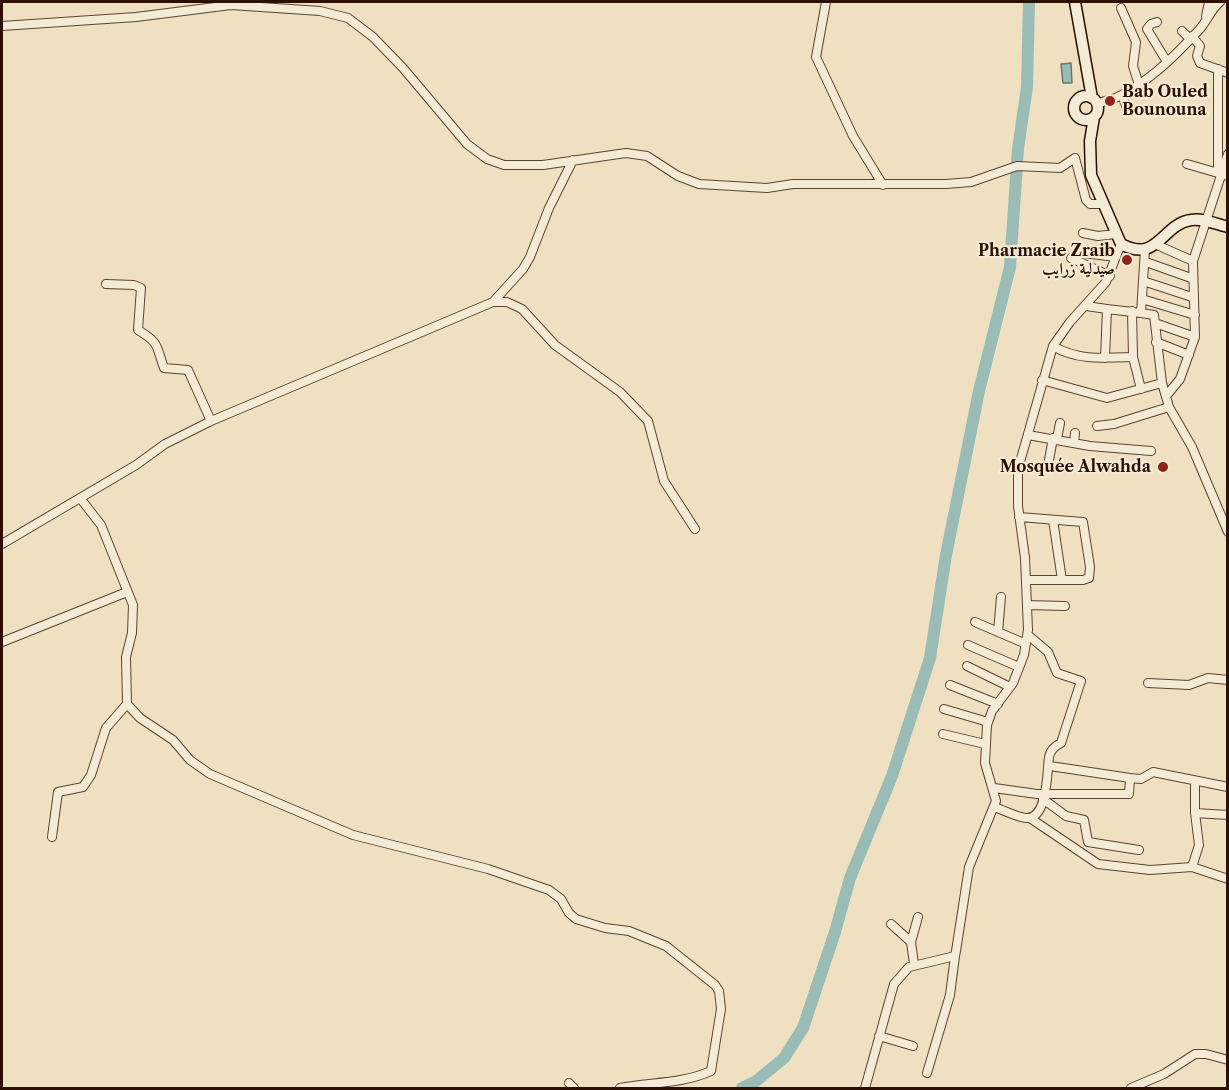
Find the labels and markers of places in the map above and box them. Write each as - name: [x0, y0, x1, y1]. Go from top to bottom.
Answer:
- place label: Bab Ouled Bounouna: [1122, 82, 1208, 120]
- marker: Bab Ouled Bounouna: [1103, 94, 1117, 108]
- place label: Pharmacie Zraib صيدلية زرايب: [978, 241, 1115, 279]
- marker: Pharmacie Zraib صيدلية زرايب: [1120, 253, 1134, 267]
- place label: Mosquée Alwahda: [1000, 457, 1151, 477]
- marker: Mosquée Alwahda: [1156, 460, 1170, 474]

